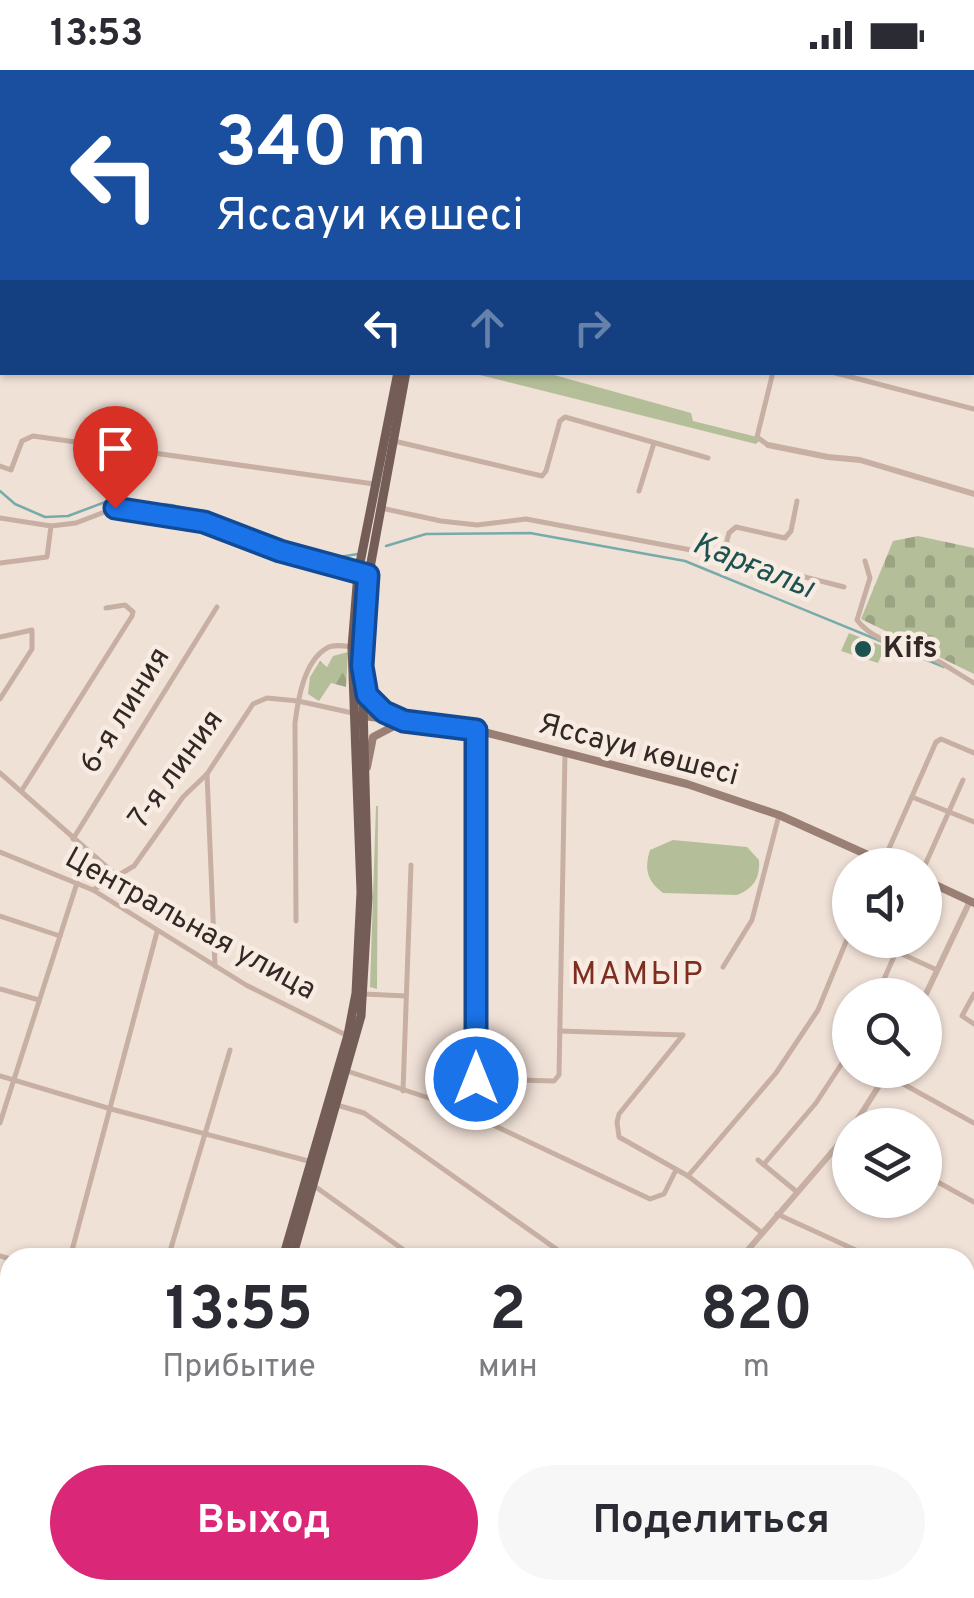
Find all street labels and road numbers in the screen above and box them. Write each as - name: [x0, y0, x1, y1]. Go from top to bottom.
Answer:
- street label: 6-я линия: [73, 641, 179, 781]
- street label: 7-я линия: [121, 703, 233, 837]
- street label: Яссауи көшесі: [534, 706, 742, 796]
- street label: Центральная улица: [58, 841, 322, 1009]

